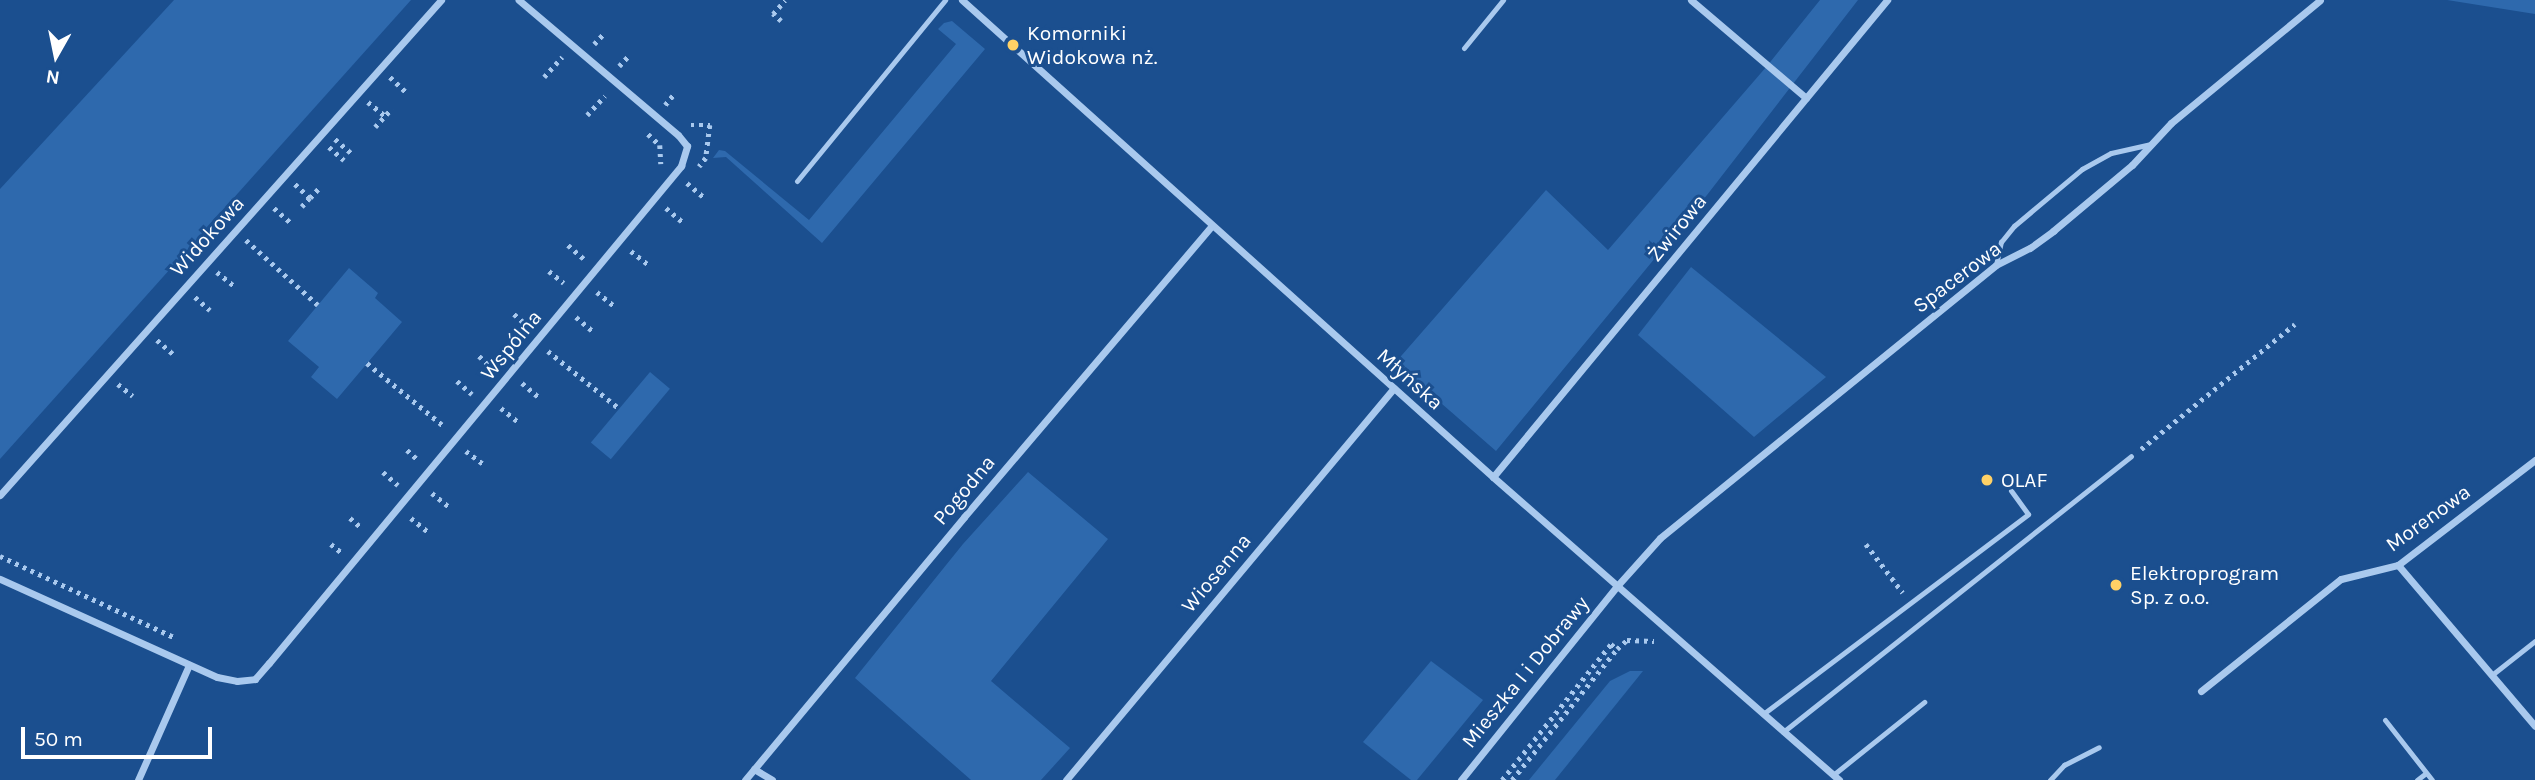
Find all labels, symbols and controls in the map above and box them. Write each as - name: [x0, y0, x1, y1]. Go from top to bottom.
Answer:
- place label: Komorniki Widokowa nż.: [1027, 20, 1157, 70]
- north arrow: [21, 21, 91, 91]
- marker: Komorniki Widokowa nż.: [1005, 37, 1021, 53]
- text: N: [44, 65, 61, 89]
- street label: Żwirowa: [1642, 189, 1712, 267]
- street label: Widokowa: [165, 191, 249, 281]
- street label: Spacerowa: [1908, 236, 2006, 318]
- street label: Wspólna: [475, 305, 547, 385]
- street label: Młyńska: [1372, 343, 1448, 415]
- street label: Pogodna: [928, 450, 1000, 530]
- place label: OLAF: [2001, 467, 2047, 493]
- marker: OLAF: [1979, 472, 1995, 488]
- street label: Morenowa: [2381, 479, 2475, 557]
- street label: Wiosenna: [1176, 528, 1256, 618]
- place label: Elektroprogram Sp. z o.o.: [2130, 560, 2279, 610]
- marker: Elektroprogram Sp. z o.o.: [2108, 577, 2124, 593]
- street label: Mieszka I i Dobrawy: [1456, 591, 1594, 753]
- scale bar: [24, 714, 215, 758]
- text: 50 m: [34, 727, 83, 751]

